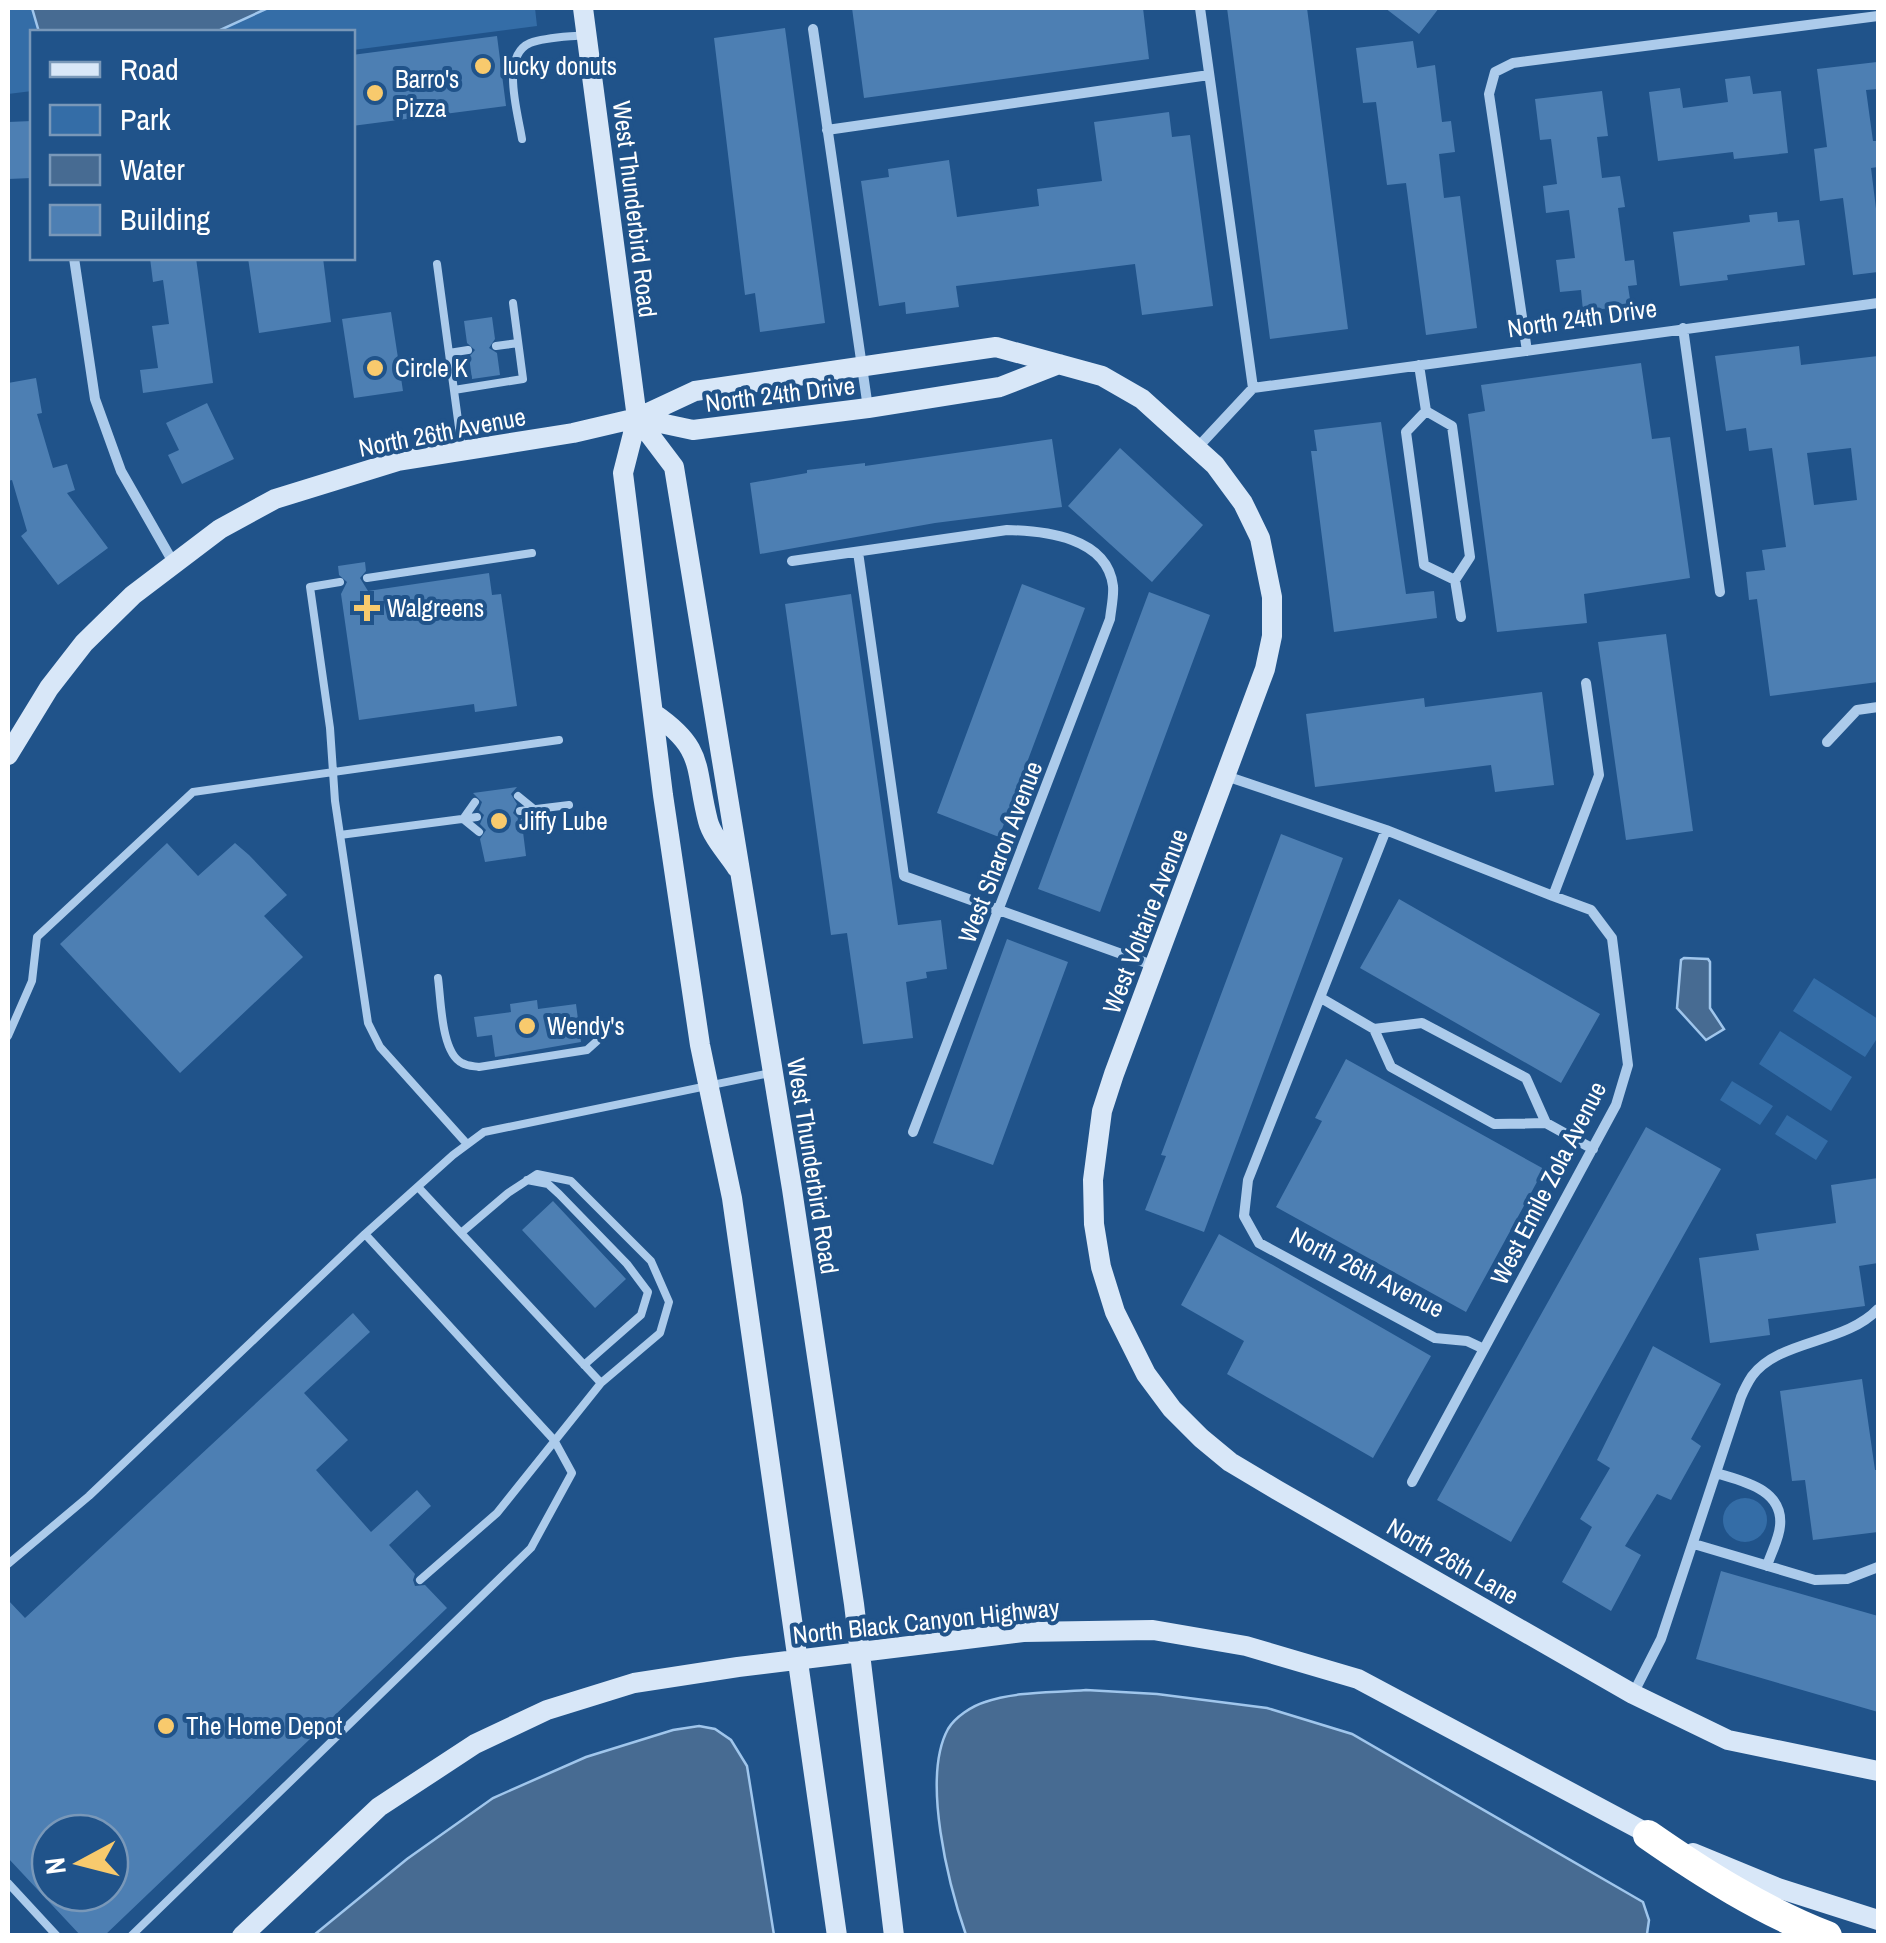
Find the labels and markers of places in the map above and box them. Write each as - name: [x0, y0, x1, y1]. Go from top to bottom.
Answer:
- place label: lucky donuts: [503, 49, 617, 83]
- marker: lucky donuts: [472, 55, 494, 77]
- place label: Barro's Pizza: [395, 62, 459, 125]
- marker: Barro's Pizza: [364, 82, 386, 104]
- place label: Circle K: [395, 351, 468, 385]
- marker: Circle K: [364, 357, 386, 379]
- place label: Walgreens: [387, 591, 484, 625]
- marker: Walgreens: [356, 597, 378, 619]
- place label: Jiffy Lube: [519, 804, 608, 838]
- marker: Jiffy Lube: [488, 810, 510, 832]
- place label: Wendy's: [547, 1009, 625, 1043]
- marker: Wendy's: [516, 1015, 538, 1037]
- place label: The Home Depot: [186, 1709, 342, 1743]
- marker: The Home Depot: [155, 1715, 177, 1737]

